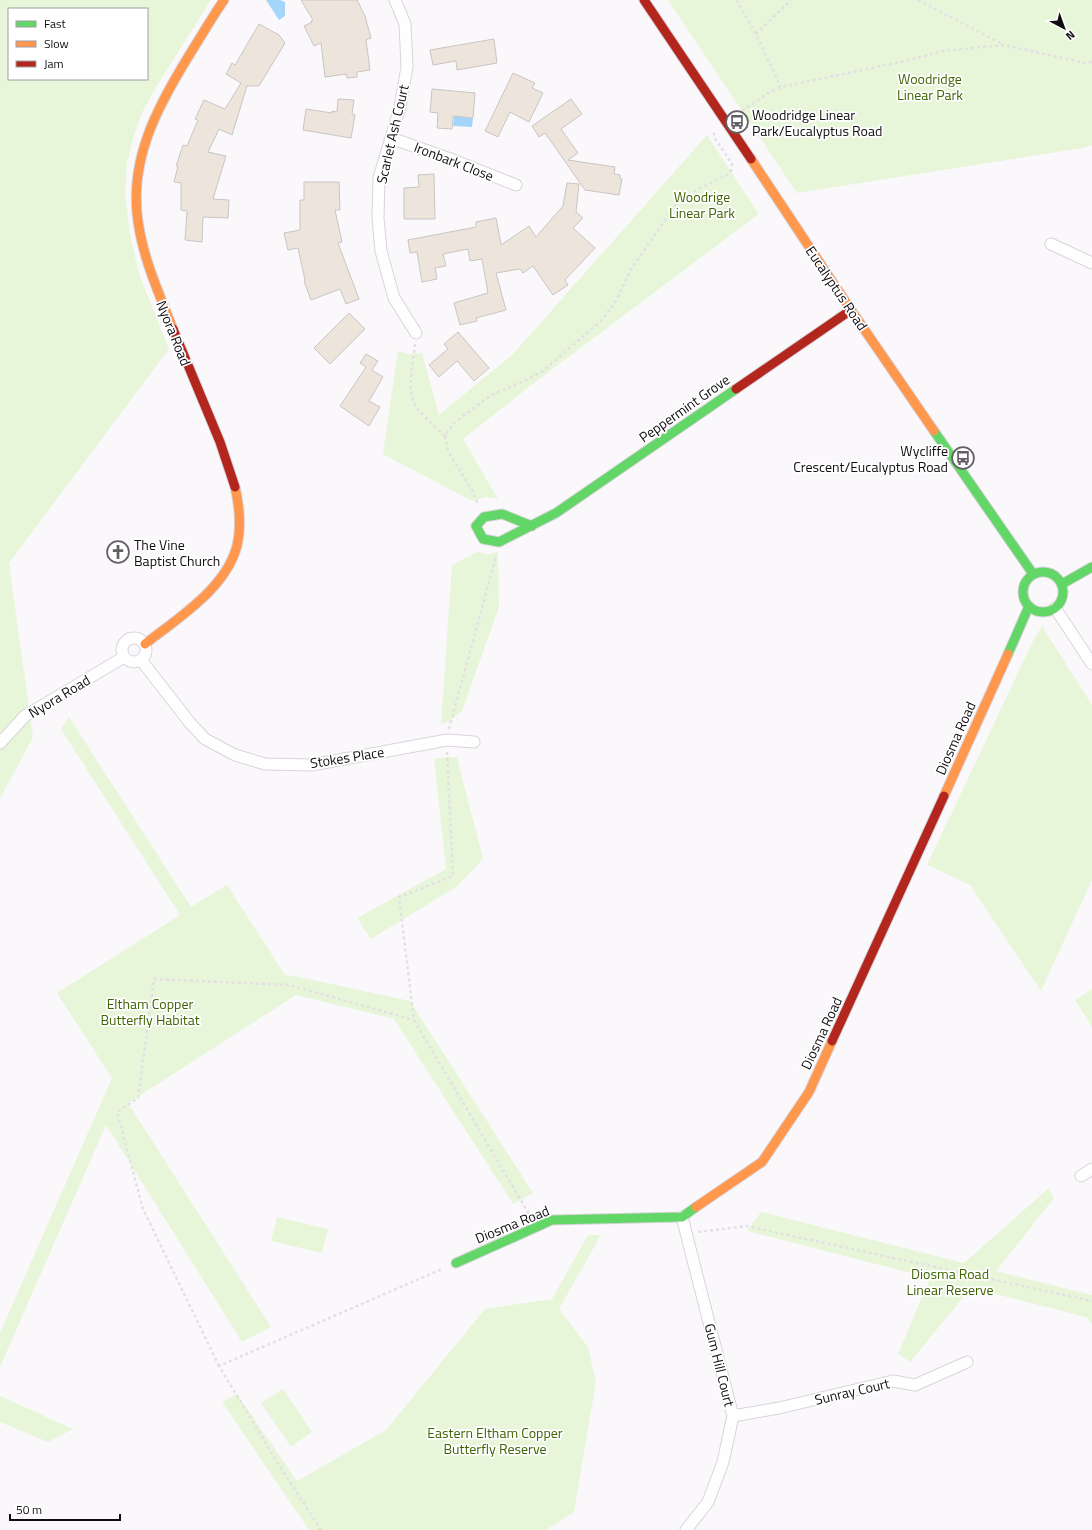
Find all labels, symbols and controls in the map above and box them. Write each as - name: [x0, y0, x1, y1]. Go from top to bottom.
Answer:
- legend: [8, 8, 148, 80]
- north arrow: [1044, 8, 1084, 48]
- text: Fast: [44, 14, 67, 33]
- text: N: [1062, 27, 1079, 44]
- text: Slow: [44, 34, 69, 53]
- text: Jam: [44, 54, 64, 73]
- park label: Woodridge Linear Park: [897, 68, 963, 105]
- street label: Scarlet Ash Court: [370, 82, 414, 186]
- place label: Woodridge Linear Park/Eucalyptus Road: [752, 104, 882, 141]
- bus stop icon: Woodridge Linear Park/Eucalyptus Road: [724, 109, 750, 135]
- street label: Ironbark Close: [411, 136, 497, 186]
- park label: Woodrige Linear Park: [669, 186, 735, 223]
- street label: Eucalyptus Road: [801, 242, 873, 334]
- street label: Nyora Road: [151, 297, 197, 369]
- street label: Peppermint Grove: [634, 369, 734, 447]
- place label: Wycliffe Crescent/Eucalyptus Road: [793, 440, 948, 477]
- bus stop icon: Wycliffe Crescent/Eucalyptus Road: [950, 445, 976, 471]
- place label: The Vine Baptist Church: [134, 534, 220, 571]
- church icon: The Vine Baptist Church: [105, 539, 131, 565]
- street label: Nyora Road: [24, 669, 94, 723]
- street label: Diosma Road: [930, 698, 980, 778]
- street label: Stokes Place: [309, 741, 385, 773]
- park label: Eltham Copper Butterfly Habitat: [100, 993, 200, 1030]
- street label: Diosma Road: [795, 993, 847, 1073]
- street label: Diosma Road: [472, 1200, 552, 1248]
- park label: Diosma Road Linear Reserve: [907, 1263, 993, 1300]
- street label: Gum Hill Court: [700, 1321, 740, 1409]
- street label: Sunray Court: [812, 1372, 892, 1410]
- park label: Eastern Eltham Copper Butterfly Reserve: [427, 1422, 563, 1459]
- scale bar: [10, 1496, 120, 1522]
- text: 50 m: [16, 1500, 42, 1519]

